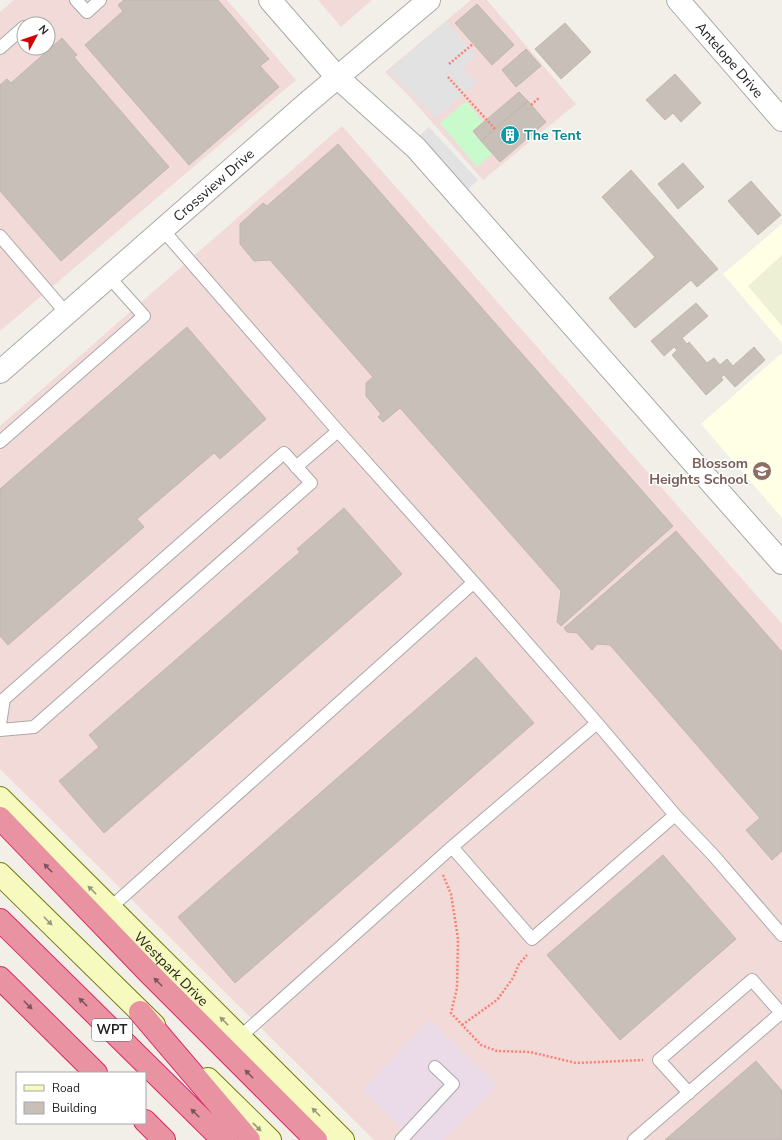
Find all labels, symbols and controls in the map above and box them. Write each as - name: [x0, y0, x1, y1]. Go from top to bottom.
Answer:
- north arrow: [16, 16, 56, 56]
- street label: Antelope Drive: [692, 18, 768, 102]
- text: N: [35, 22, 52, 38]
- building icon: The Tent: [499, 124, 521, 146]
- place label: The Tent: [524, 126, 582, 145]
- street label: Crossview Drive: [169, 144, 258, 226]
- place label: Blossom Heights School: [649, 454, 749, 489]
- school or university icon: Blossom Heights School: [751, 460, 773, 482]
- one-way arrow: [43, 863, 53, 873]
- one-way arrow: [87, 885, 97, 894]
- one-way arrow: [43, 916, 53, 926]
- street label: Westpark Drive: [130, 928, 213, 1010]
- one-way arrow: [153, 977, 163, 987]
- one-way arrow: [78, 997, 88, 1007]
- one-way arrow: [23, 1000, 33, 1010]
- one-way arrow: [219, 1016, 229, 1026]
- road number: WPT: [92, 1019, 132, 1041]
- one-way arrow: [244, 1069, 254, 1079]
- legend: [16, 1072, 146, 1124]
- text: Road: [52, 1080, 80, 1096]
- text: Building: [52, 1100, 97, 1116]
- one-way arrow: [190, 1108, 200, 1118]
- one-way arrow: [311, 1108, 321, 1117]
- one-way arrow: [252, 1122, 262, 1132]

